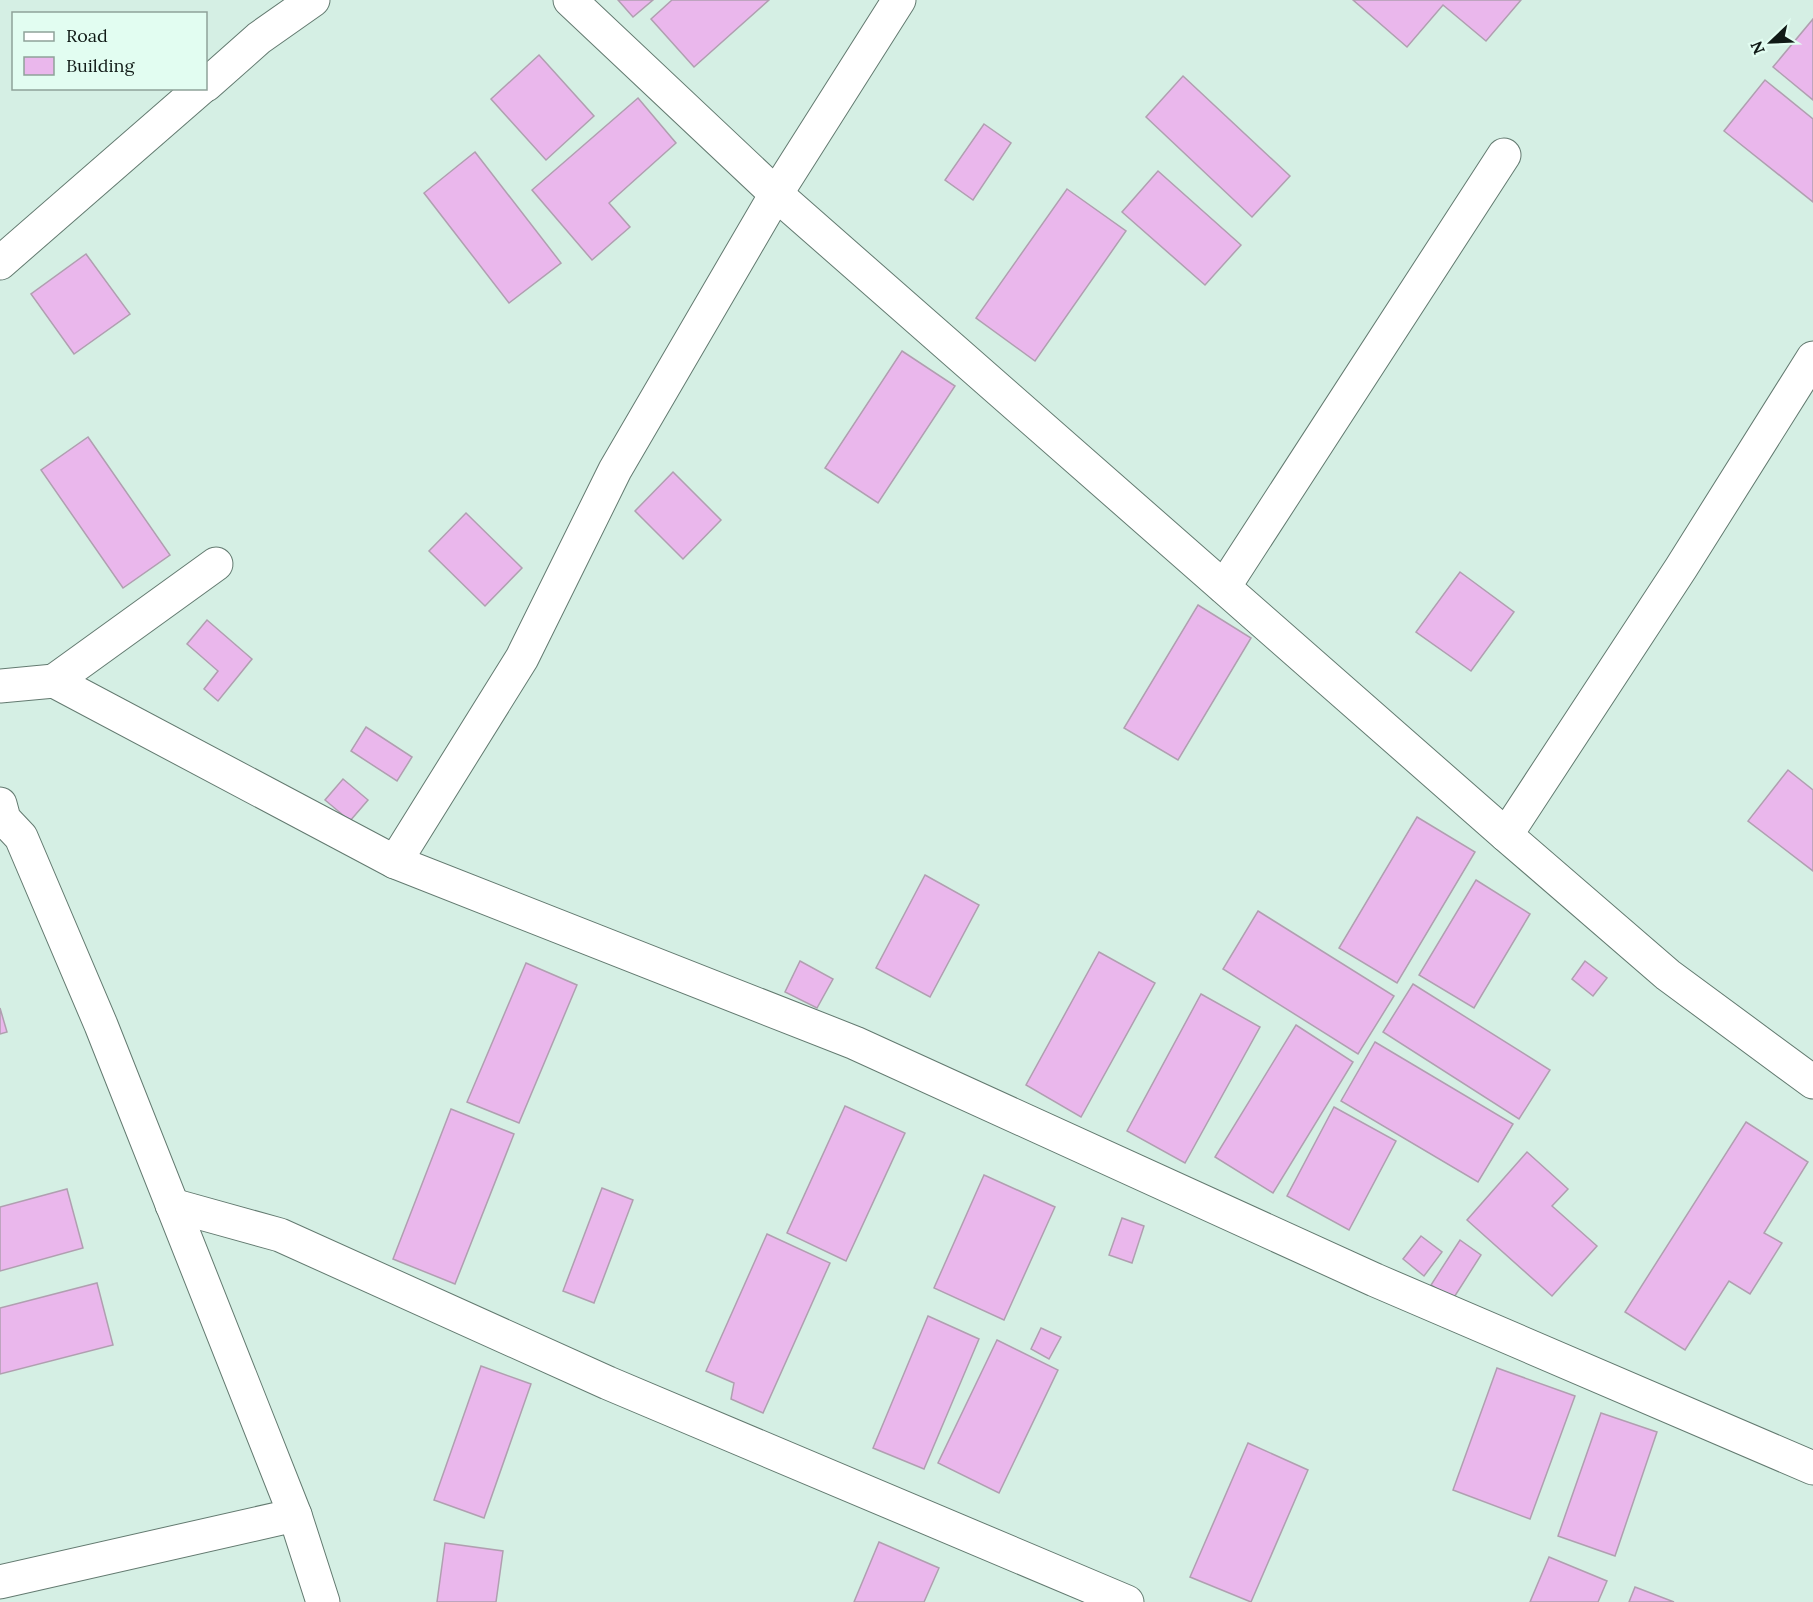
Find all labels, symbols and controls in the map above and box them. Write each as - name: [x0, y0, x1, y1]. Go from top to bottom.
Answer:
- legend: [12, 12, 207, 90]
- north arrow: [1741, 12, 1801, 72]
- text: Road: [66, 24, 108, 47]
- text: N: [1746, 38, 1769, 57]
- text: Building: [66, 54, 136, 77]

